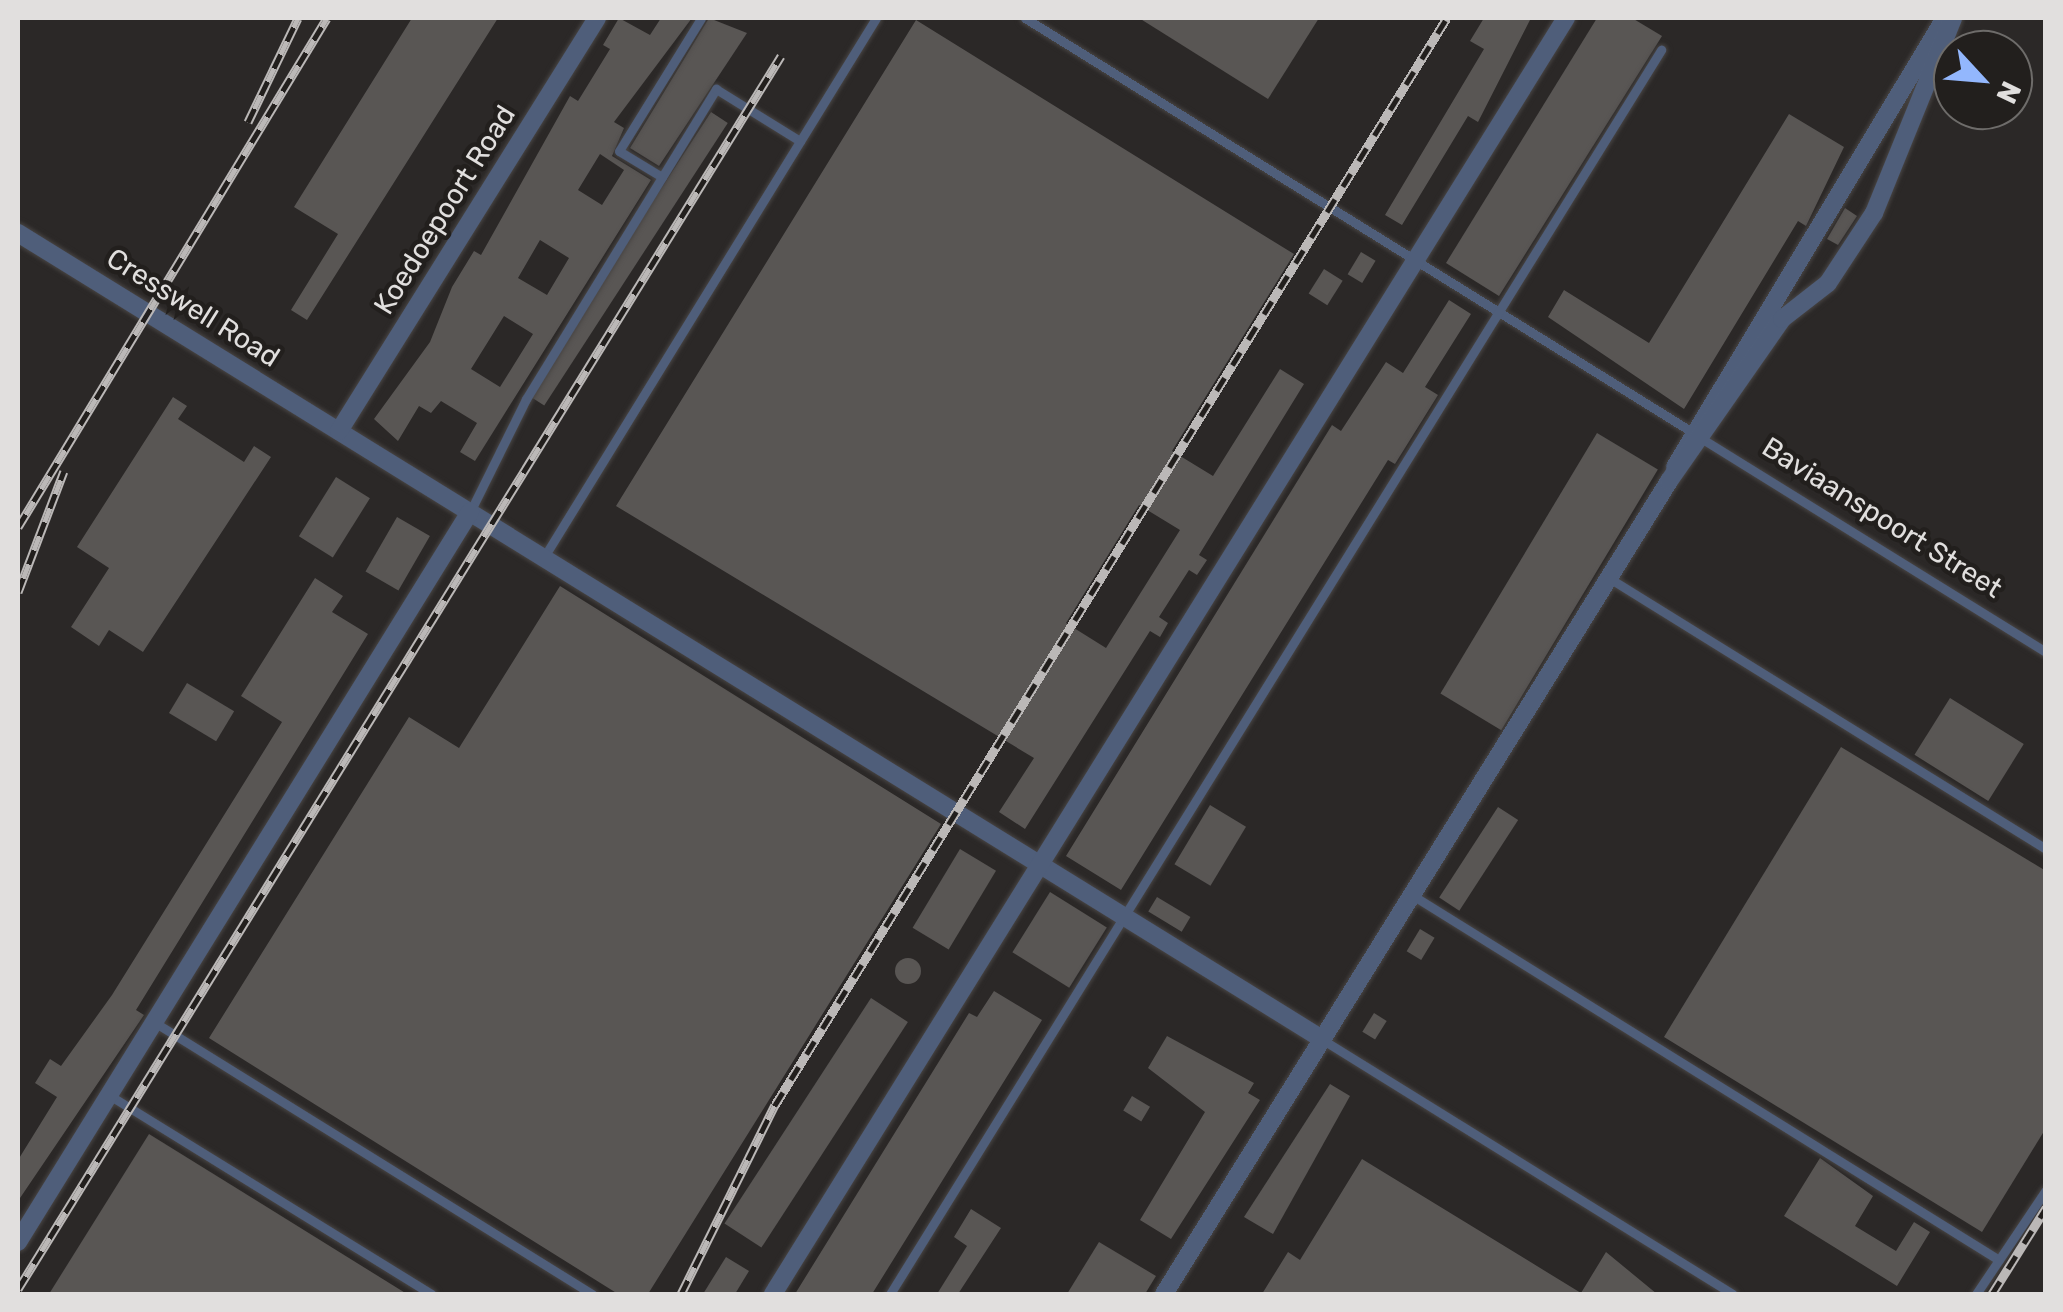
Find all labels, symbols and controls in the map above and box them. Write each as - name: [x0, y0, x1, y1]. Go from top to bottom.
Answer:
- north arrow: [1933, 30, 2033, 130]
- text: N: [1989, 76, 2028, 109]
- street label: Koedoepoort Road: [367, 99, 523, 321]
- street label: Cresswell Road: [100, 241, 286, 375]
- street label: Baviaanspoort Street: [1756, 430, 2008, 606]

